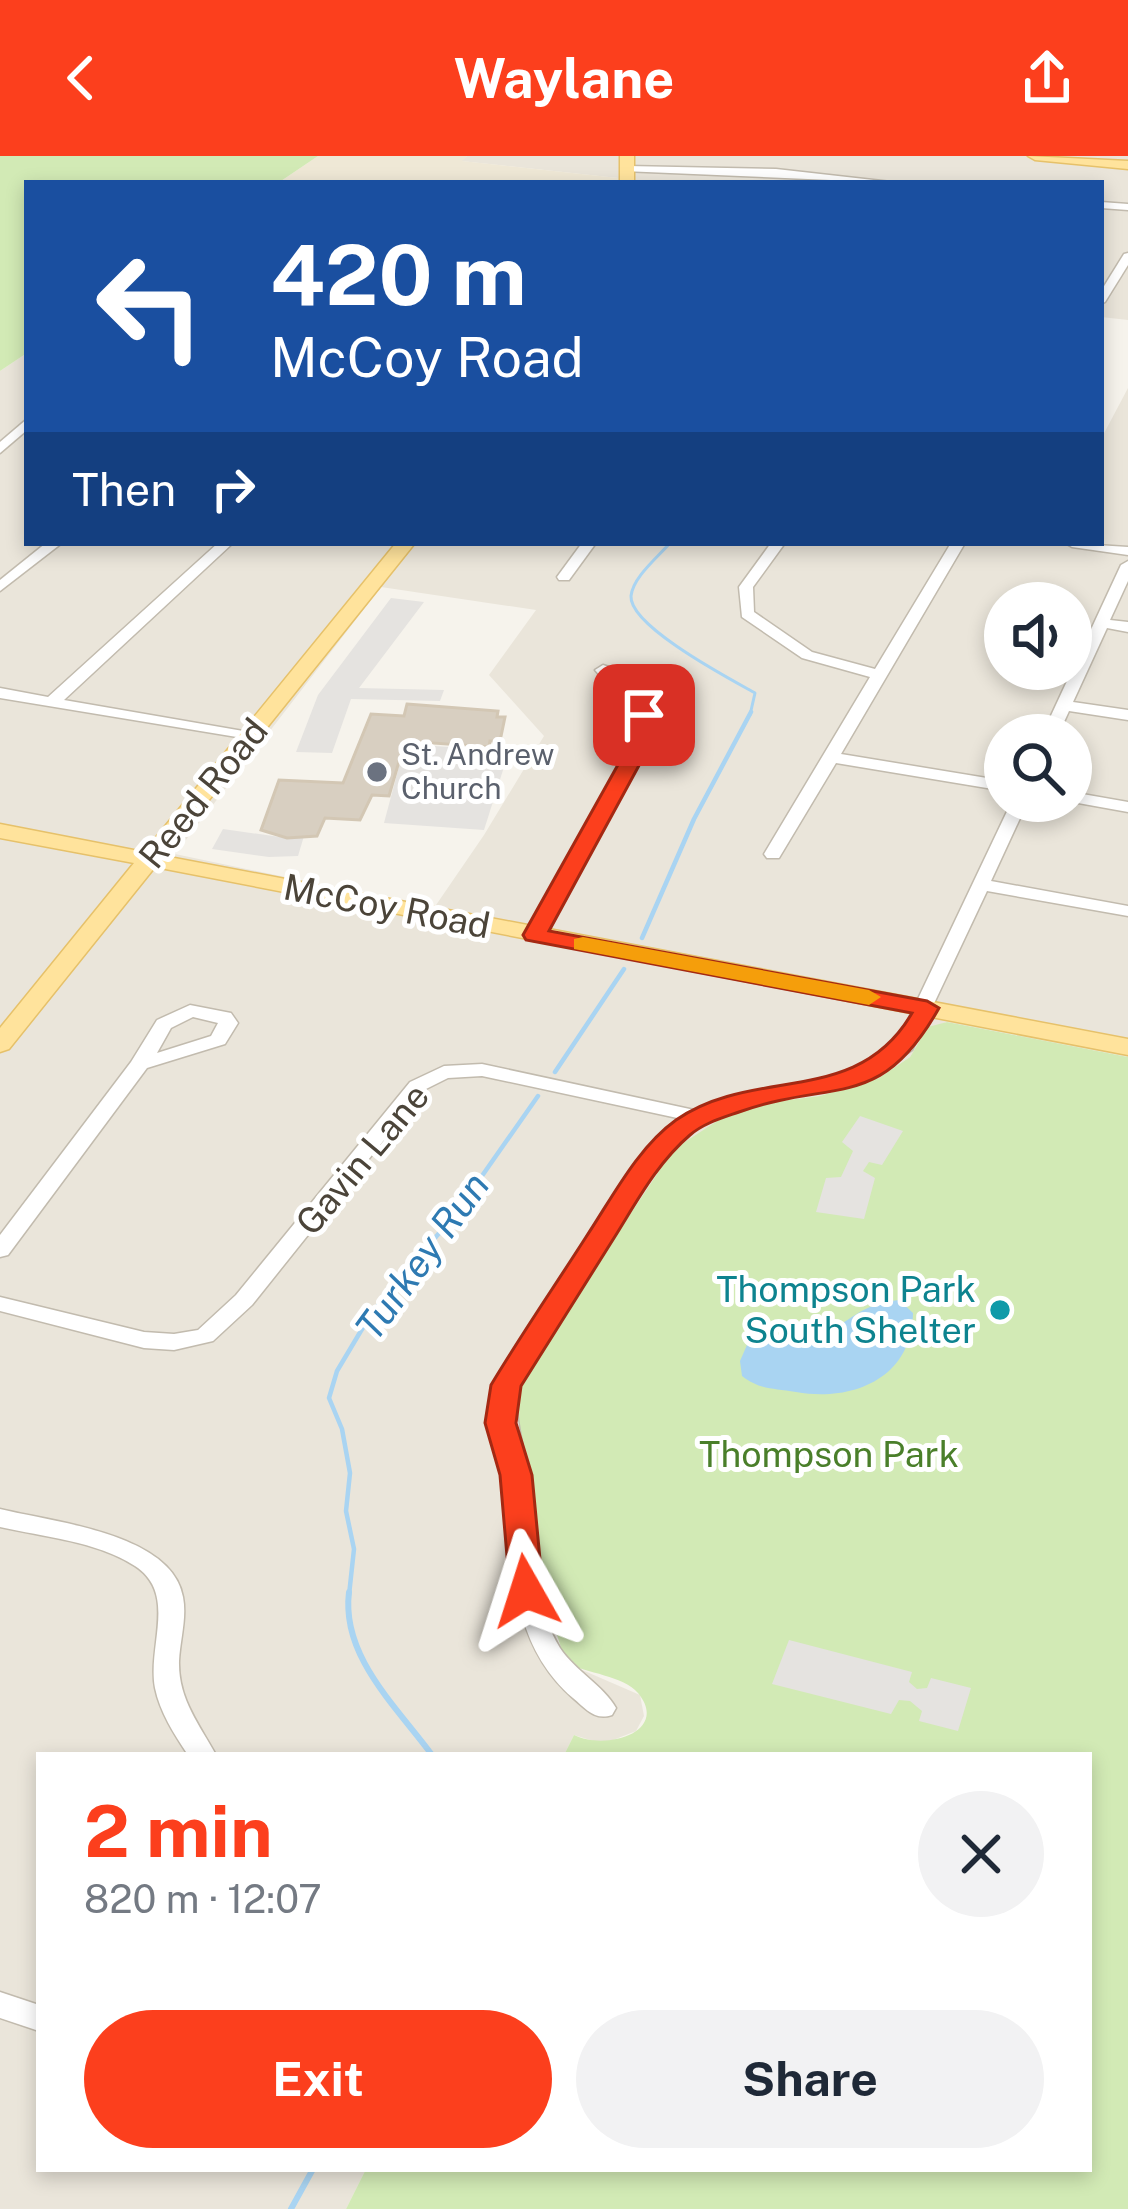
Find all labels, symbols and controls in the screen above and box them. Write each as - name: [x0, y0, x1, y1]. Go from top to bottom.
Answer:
- icon: back: [48, 45, 114, 111]
- icon: share: [1014, 45, 1080, 111]
- text: Waylane: [454, 47, 674, 110]
- text: 420 m: [270, 225, 527, 324]
- icon: left: [72, 228, 228, 384]
- text: McCoy Road: [270, 326, 584, 389]
- icon: right: [200, 456, 266, 522]
- text: Then: [72, 463, 176, 516]
- map controls: [984, 582, 1092, 822]
- button: sound: [984, 582, 1092, 690]
- pin: [593, 664, 695, 766]
- icon: arrive: [611, 682, 677, 748]
- street label: Reed Road: [130, 710, 276, 876]
- button: search: [984, 714, 1092, 822]
- place label: St. Andrew Church: [401, 736, 554, 806]
- marker: St. Andrew Church: [364, 759, 390, 785]
- street label: McCoy Road: [280, 865, 494, 947]
- street label: Gavin Lane: [287, 1075, 437, 1243]
- water label: Turkey Run: [346, 1163, 498, 1349]
- place label: Thompson Park South Shelter: [716, 1268, 976, 1351]
- marker: Thompson Park South Shelter: [987, 1297, 1013, 1323]
- park label: Thompson Park: [699, 1433, 959, 1475]
- position arrow: [463, 1528, 589, 1654]
- text: 2 min: [84, 1789, 273, 1873]
- button: close: [918, 1791, 1044, 1917]
- text: 820 m · 12:07: [84, 1876, 322, 1922]
- button: Exit: [84, 2010, 552, 2148]
- button: Share: [576, 2010, 1044, 2148]

